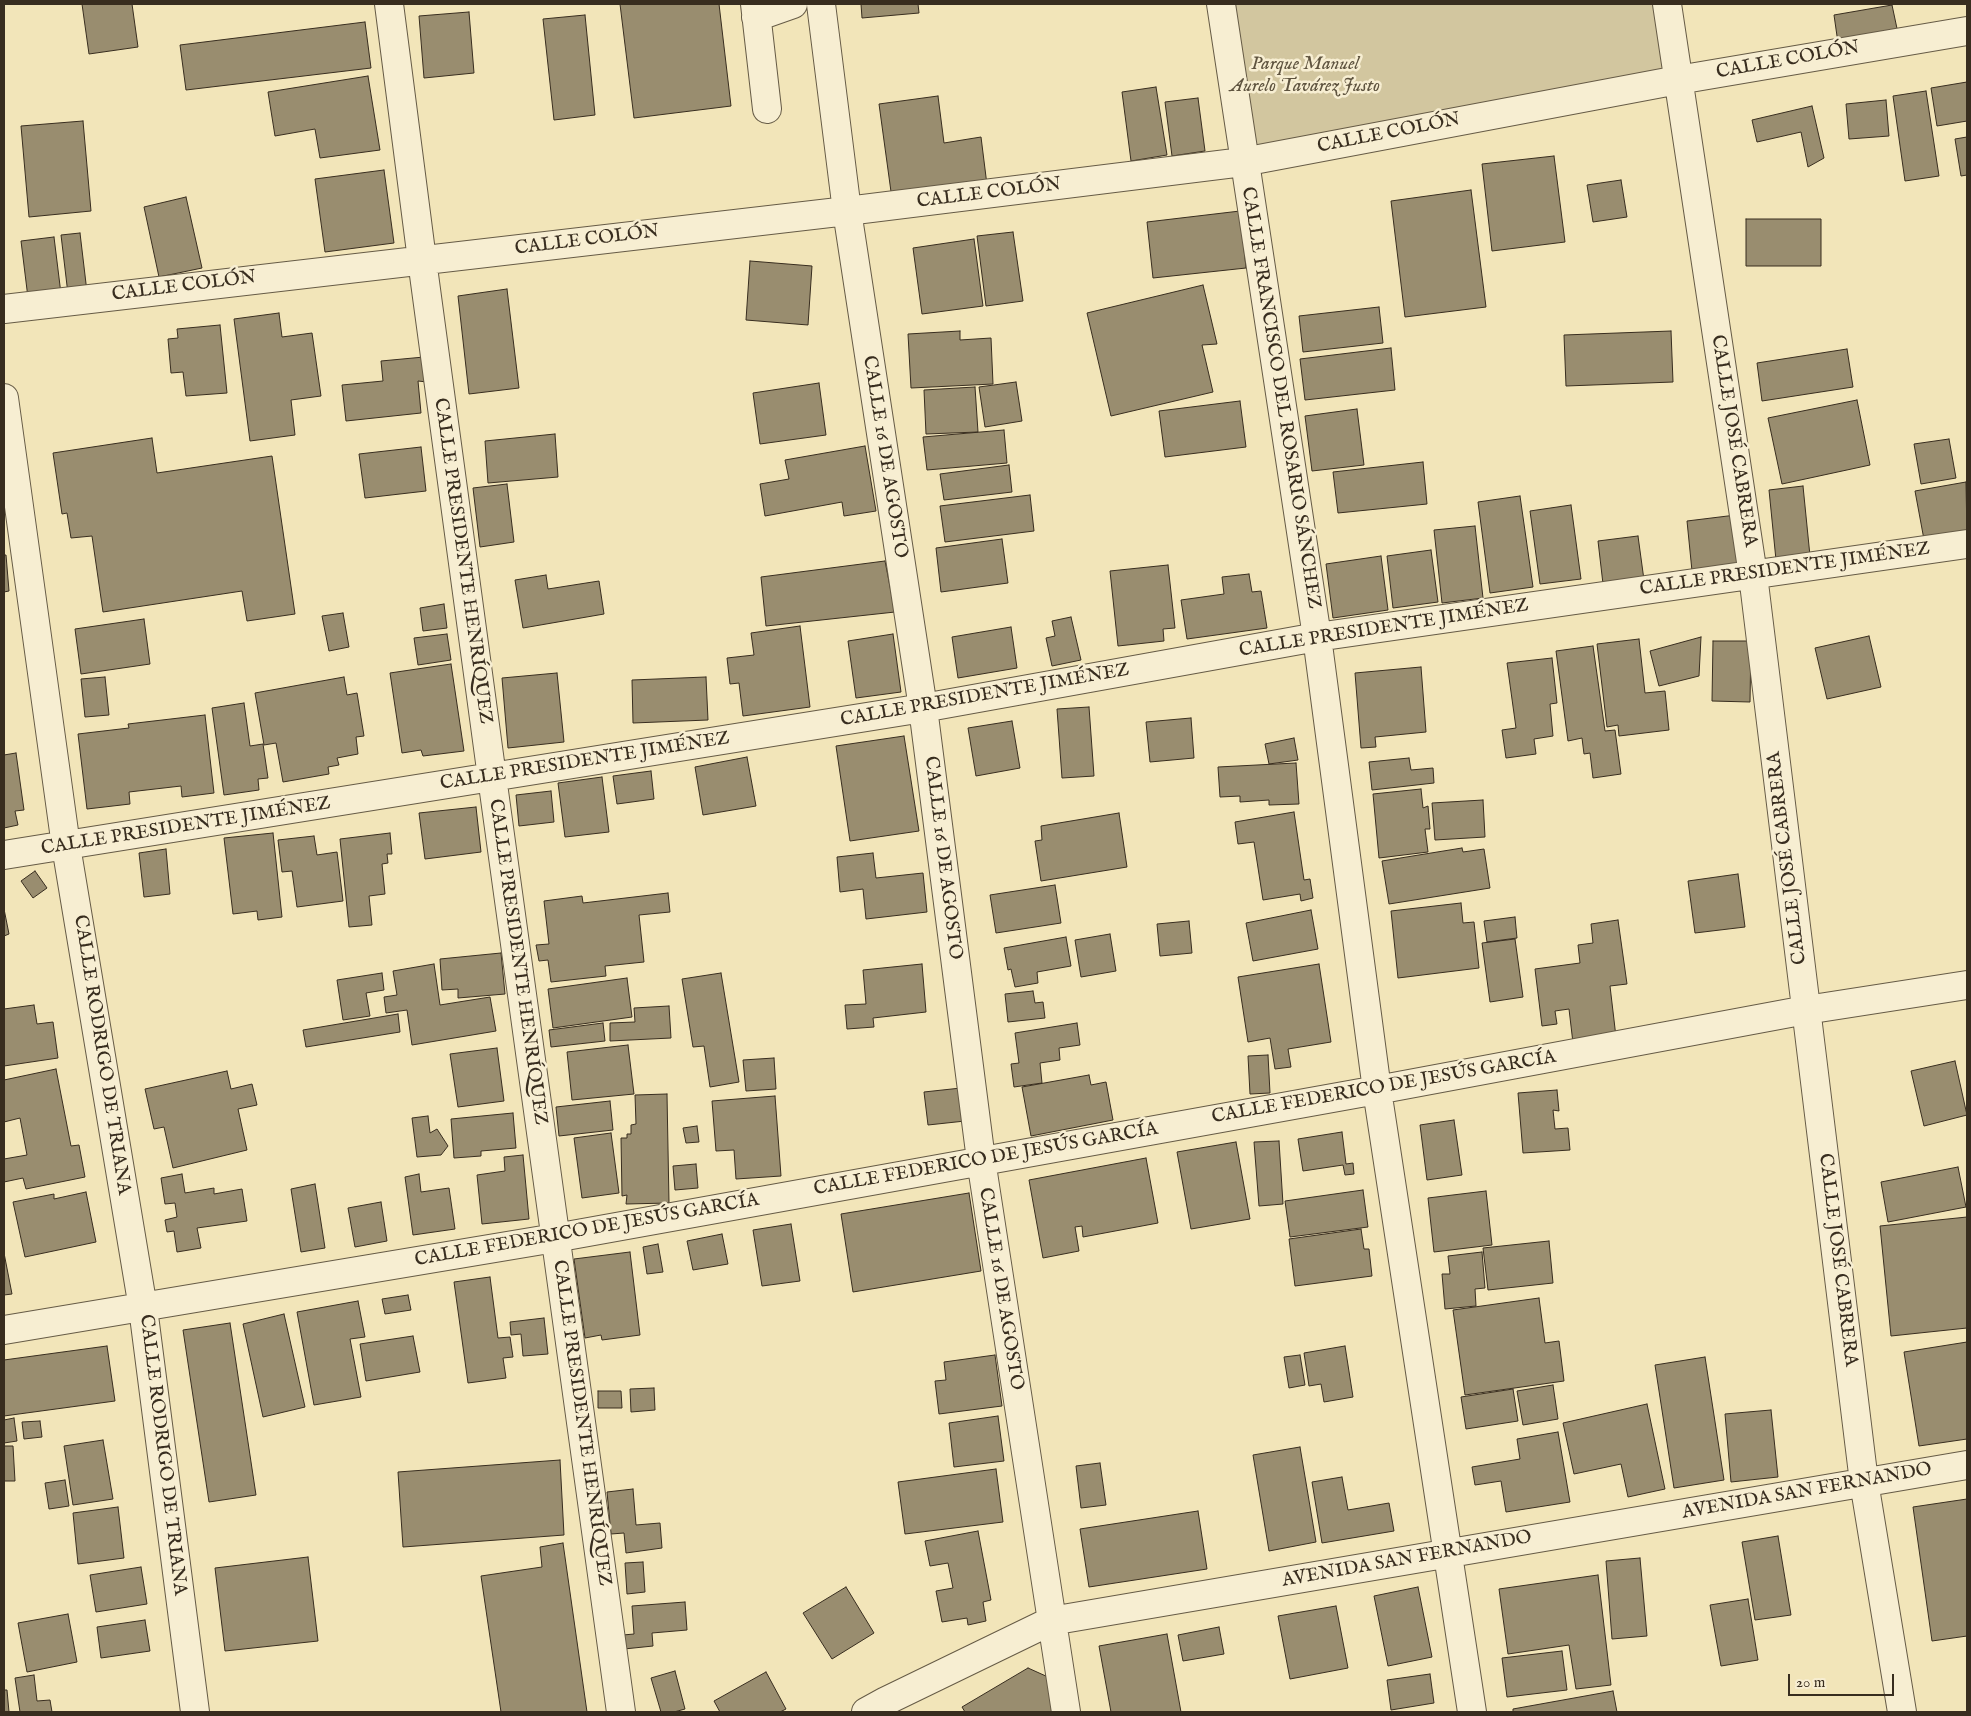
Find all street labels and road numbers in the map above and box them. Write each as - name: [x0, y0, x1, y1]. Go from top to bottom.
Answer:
- street label: CALLE COLÓN: [1715, 37, 1861, 85]
- street label: CALLE COLÓN: [1316, 109, 1462, 159]
- street label: CALLE COLÓN: [916, 174, 1062, 214]
- street label: CALLE FRANCISCO DEL ROSARIO SÁNCHEZ: [1235, 185, 1325, 611]
- street label: CALLE COLÓN: [514, 221, 660, 261]
- street label: CALLE COLÓN: [111, 267, 257, 307]
- street label: CALLE JOSÉ CABRERA: [1705, 333, 1761, 549]
- street label: CALLE 16 DE AGOSTO: [857, 354, 911, 560]
- street label: CALLE PRESIDENTE HENRÍQUEZ: [428, 397, 496, 725]
- street label: CALLE PRESIDENTE JIMÉNEZ: [1638, 538, 1932, 602]
- street label: CALLE PRESIDENTE JIMÉNEZ: [1238, 595, 1530, 663]
- street label: CALLE PRESIDENTE JIMÉNEZ: [839, 659, 1131, 733]
- street label: CALLE PRESIDENTE JIMÉNEZ: [439, 728, 731, 796]
- street label: CALLE JOSÉ CABRERA: [1764, 750, 1812, 966]
- street label: CALLE 16 DE AGOSTO: [918, 755, 966, 961]
- street label: CALLE PRESIDENTE JIMÉNEZ: [40, 793, 332, 861]
- street label: CALLE PRESIDENTE HENRÍQUEZ: [483, 798, 551, 1126]
- street label: CALLE RODRIGO DE TRIANA: [68, 913, 134, 1197]
- street label: CALLE FEDERICO DE JESÚS GARCÍA: [1210, 1046, 1558, 1130]
- street label: CALLE FEDERICO DE JESÚS GARCÍA: [812, 1118, 1160, 1202]
- street label: CALLE JOSÉ CABRERA: [1813, 1152, 1861, 1368]
- street label: CALLE 16 DE AGOSTO: [973, 1186, 1027, 1392]
- street label: CALLE FEDERICO DE JESÚS GARCÍA: [413, 1189, 761, 1273]
- street label: CALLE PRESIDENTE HENRÍQUEZ: [547, 1259, 615, 1587]
- street label: CALLE RODRIGO DE TRIANA: [133, 1313, 191, 1597]
- street label: AVENIDA SAN FERNANDO: [1680, 1459, 1934, 1525]
- street label: AVENIDA SAN FERNANDO: [1280, 1527, 1534, 1593]

